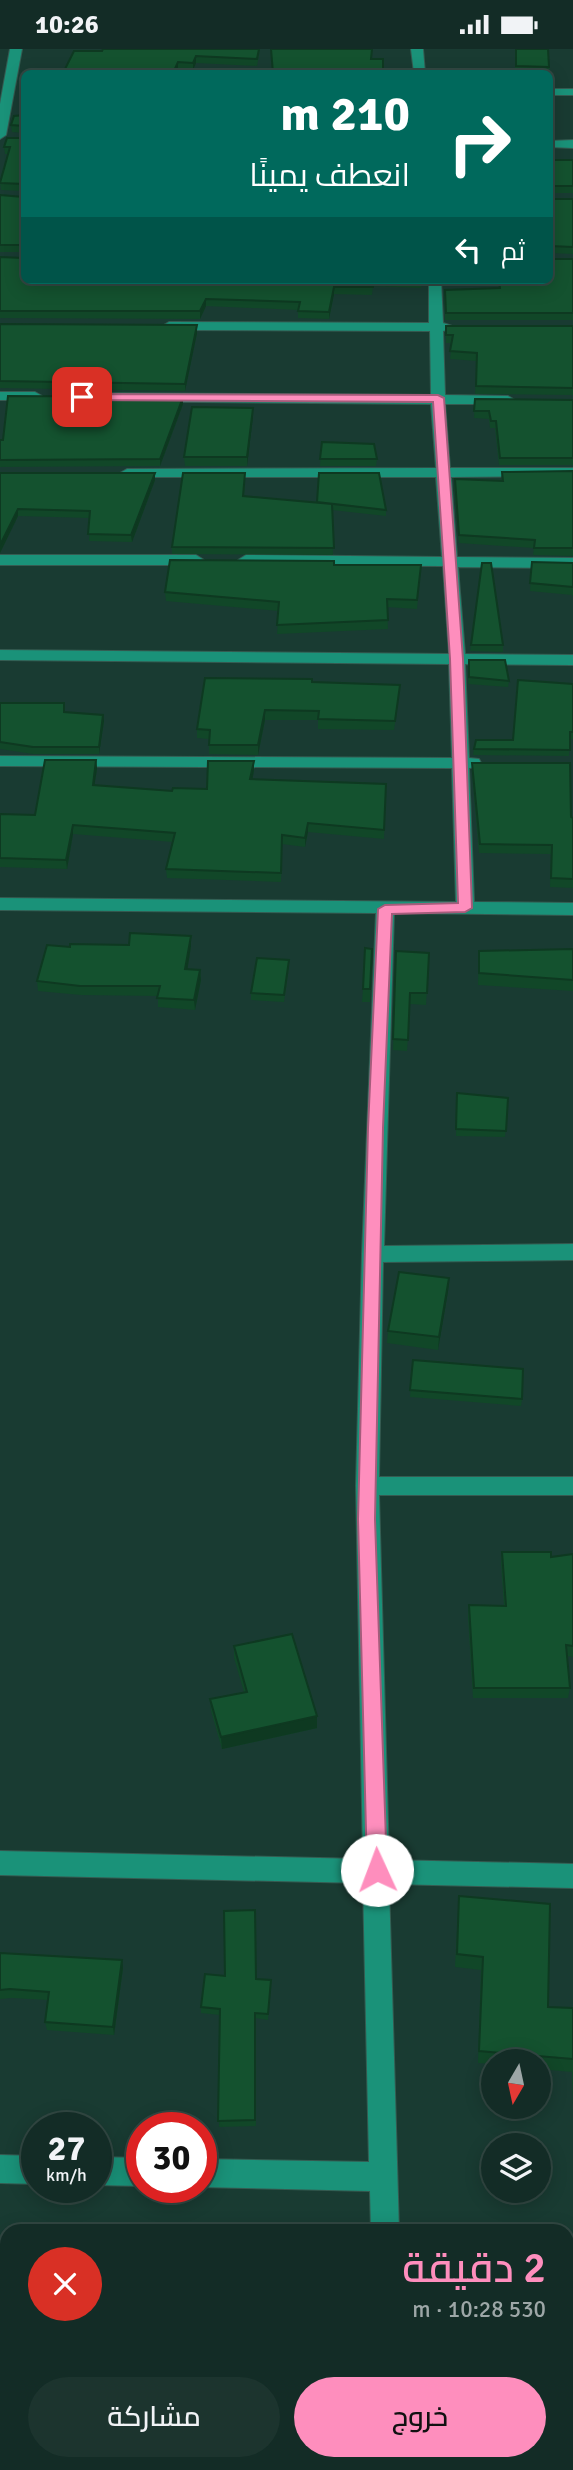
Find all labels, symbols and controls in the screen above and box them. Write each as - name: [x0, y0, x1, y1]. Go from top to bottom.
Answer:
- text: 10:26: [35, 9, 99, 41]
- text: 210 m: [280, 84, 410, 144]
- icon: right: [434, 98, 525, 189]
- text: انعطف يمينًا: [249, 156, 410, 195]
- icon: left: [449, 231, 487, 269]
- text: ثم: [501, 236, 525, 268]
- pin: [52, 367, 112, 427]
- icon: arrive: [63, 378, 101, 416]
- position arrow: [340, 1833, 414, 1907]
- north arrow: [481, 2049, 551, 2119]
- map controls: [481, 2049, 551, 2203]
- speed limit sign: 30: [126, 2112, 217, 2203]
- text: 27: [48, 2127, 85, 2170]
- button: layers: [481, 2133, 551, 2203]
- text: km/h: [46, 2164, 87, 2186]
- text: 2 دقيقة: [402, 2243, 546, 2294]
- button: close: [28, 2247, 102, 2321]
- text: 530 m · 10:28: [412, 2295, 546, 2324]
- button: مشاركة: [28, 2377, 280, 2457]
- button: خروج: [294, 2377, 546, 2457]

